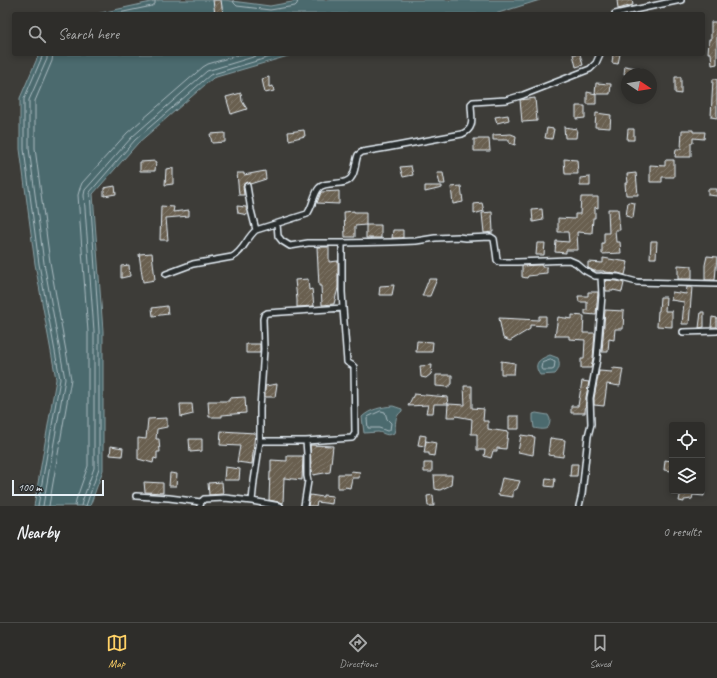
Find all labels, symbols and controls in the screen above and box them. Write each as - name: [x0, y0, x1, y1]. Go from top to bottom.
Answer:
- search box: [12, 12, 705, 56]
- icon: search: [26, 23, 48, 45]
- text: Search here: [58, 25, 119, 44]
- north arrow: [621, 68, 657, 104]
- map controls: [669, 422, 705, 494]
- button: locate: [669, 422, 705, 458]
- button: layers: [669, 458, 705, 494]
- scale bar: [12, 478, 104, 497]
- text: 100 m: [18, 480, 42, 494]
- text: Nearby: [16, 522, 59, 543]
- text: 0 results: [663, 524, 701, 540]
- tab: Map: [106, 632, 128, 670]
- tab: Directions: [339, 632, 378, 670]
- tab: Saved: [589, 632, 611, 670]

